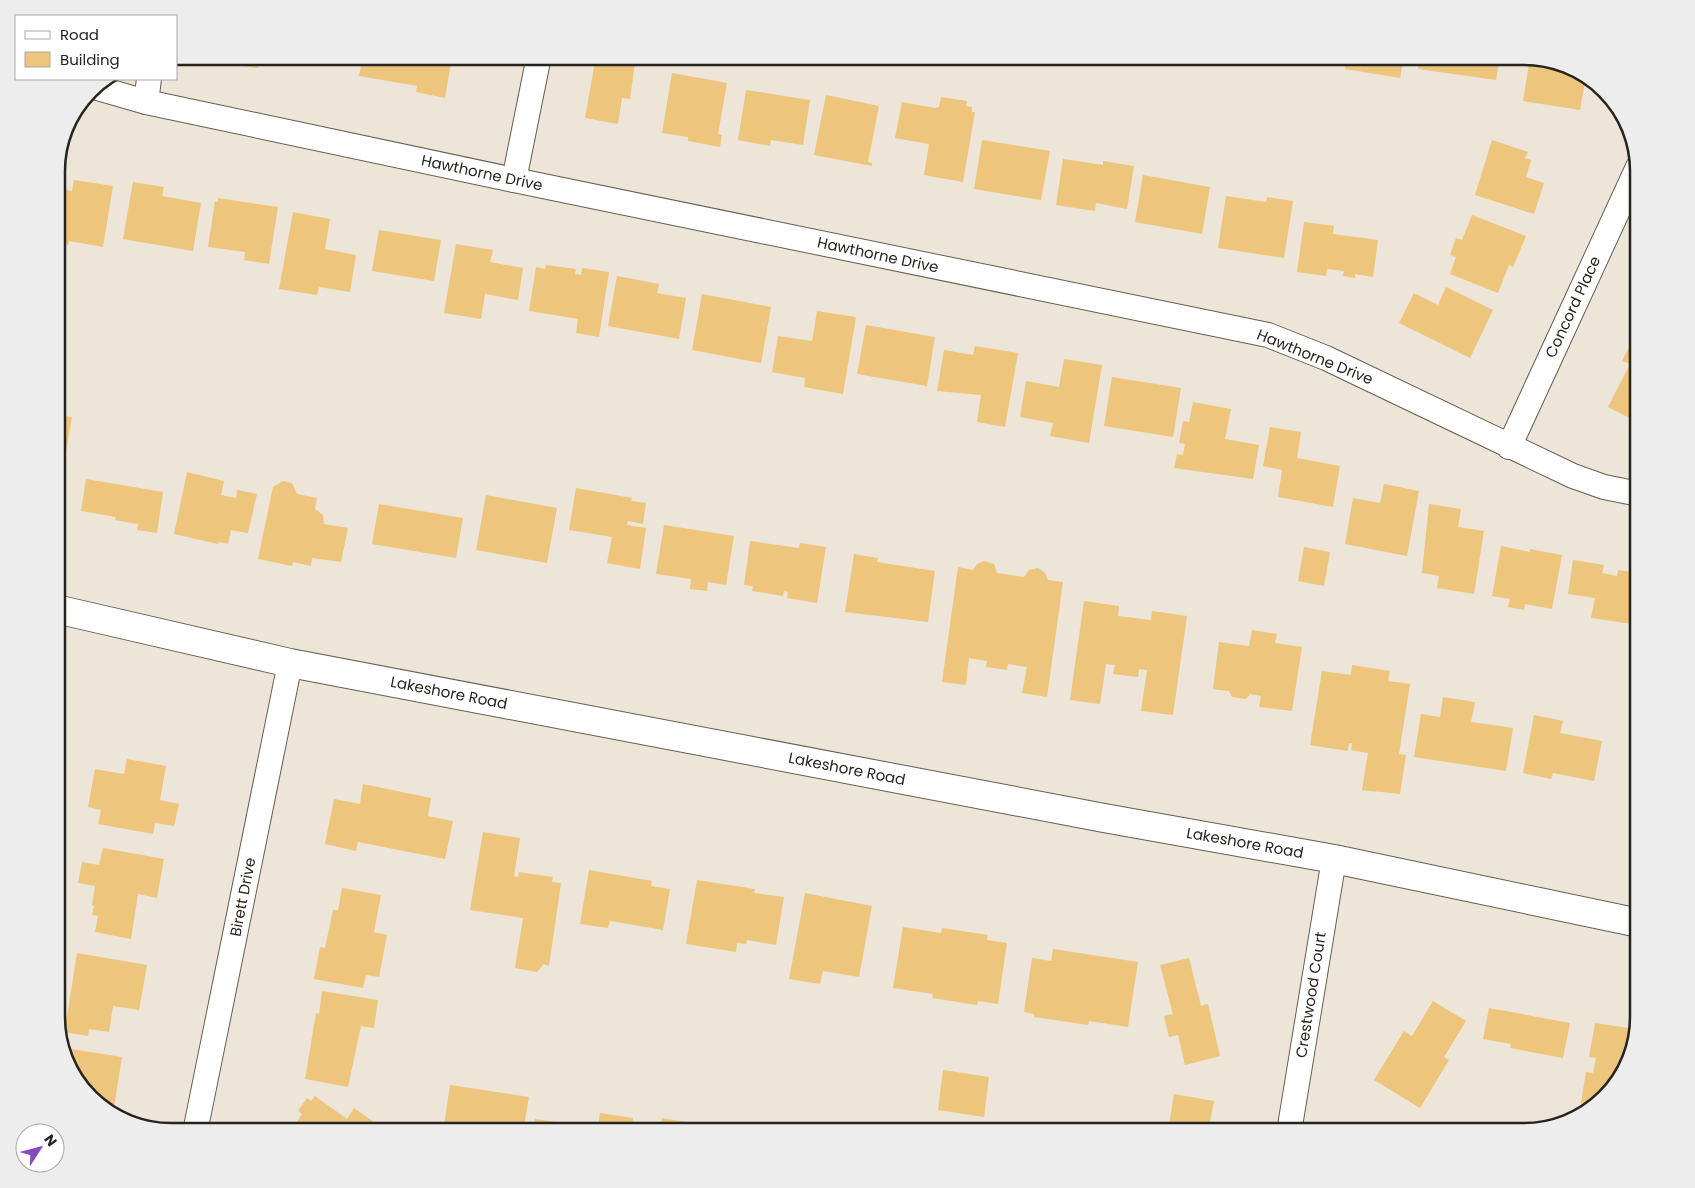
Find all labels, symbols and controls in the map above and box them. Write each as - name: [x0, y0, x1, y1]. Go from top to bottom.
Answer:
- legend: [15, 15, 178, 80]
- text: Road: [60, 24, 99, 45]
- text: Building: [60, 49, 120, 70]
- street label: Hawthorne Drive: [419, 149, 545, 196]
- street label: Hawthorne Drive: [815, 231, 941, 278]
- street label: Concord Place: [1540, 252, 1605, 361]
- street label: Hawthorne Drive: [1254, 324, 1376, 389]
- street label: Lakeshore Road: [389, 671, 509, 714]
- street label: Lakeshore Road: [787, 747, 907, 790]
- street label: Lakeshore Road: [1185, 822, 1305, 863]
- street label: Birett Drive: [225, 855, 260, 938]
- street label: Crestwood Court: [1290, 930, 1331, 1059]
- north arrow: [15, 1123, 65, 1173]
- text: N: [39, 1130, 62, 1150]

